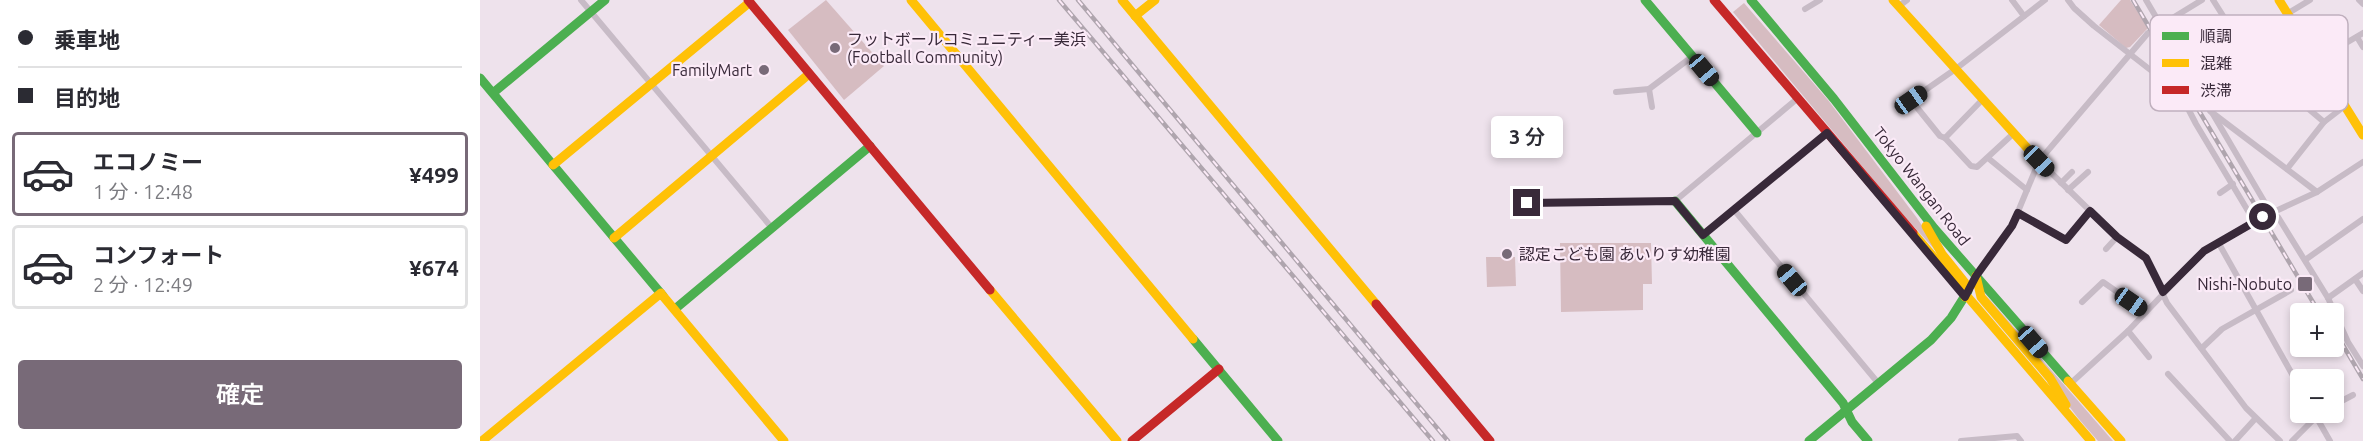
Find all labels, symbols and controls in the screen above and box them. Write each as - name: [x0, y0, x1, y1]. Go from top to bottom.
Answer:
- legend: [2150, 15, 2348, 111]
- text: 乗車地: [54, 27, 120, 52]
- text: 順調: [2200, 27, 2232, 45]
- place label: フットボールコミュニティー美浜 (Football Community): [847, 30, 1086, 67]
- marker: フットボールコミュニティー美浜 (Football Community): [828, 41, 842, 55]
- car: [1686, 50, 1722, 90]
- text: 混雑: [2200, 54, 2232, 72]
- place label: FamilyMart: [672, 61, 753, 79]
- marker: FamilyMart: [757, 63, 771, 77]
- text: 渋滞: [2200, 81, 2232, 99]
- car: [1891, 82, 1931, 118]
- text: 目的地: [54, 85, 120, 110]
- callout: 3 分: [1491, 116, 1563, 158]
- street label: Tokyo Wangan Road: [1870, 123, 1974, 249]
- text: 3 分: [1509, 125, 1545, 148]
- car: [2020, 142, 2058, 180]
- icon: car: [21, 147, 75, 201]
- text: エコノミー: [93, 149, 203, 174]
- text: ¥499: [409, 162, 459, 187]
- text: 1 分 · 12:48: [93, 180, 193, 203]
- route end: [1513, 189, 1540, 216]
- route start: [2249, 203, 2276, 230]
- icon: car: [21, 240, 75, 294]
- text: コンフォート: [93, 242, 224, 267]
- place label: 認定こども園 あいりす幼稚園: [1519, 245, 1731, 263]
- marker: 認定こども園 あいりす幼稚園: [1500, 247, 1514, 261]
- text: ¥674: [409, 255, 459, 280]
- car: [1774, 260, 1810, 300]
- text: 2 分 · 12:49: [93, 273, 193, 296]
- place label: Nishi-Nobuto: [2197, 275, 2292, 293]
- marker: Nishi-Nobuto: [2296, 275, 2314, 293]
- car: [2111, 284, 2151, 320]
- map controls: [2290, 303, 2344, 423]
- button: +: [2290, 303, 2344, 357]
- car: [2014, 323, 2052, 361]
- button: 確定: [18, 360, 462, 429]
- button: −: [2290, 369, 2344, 423]

